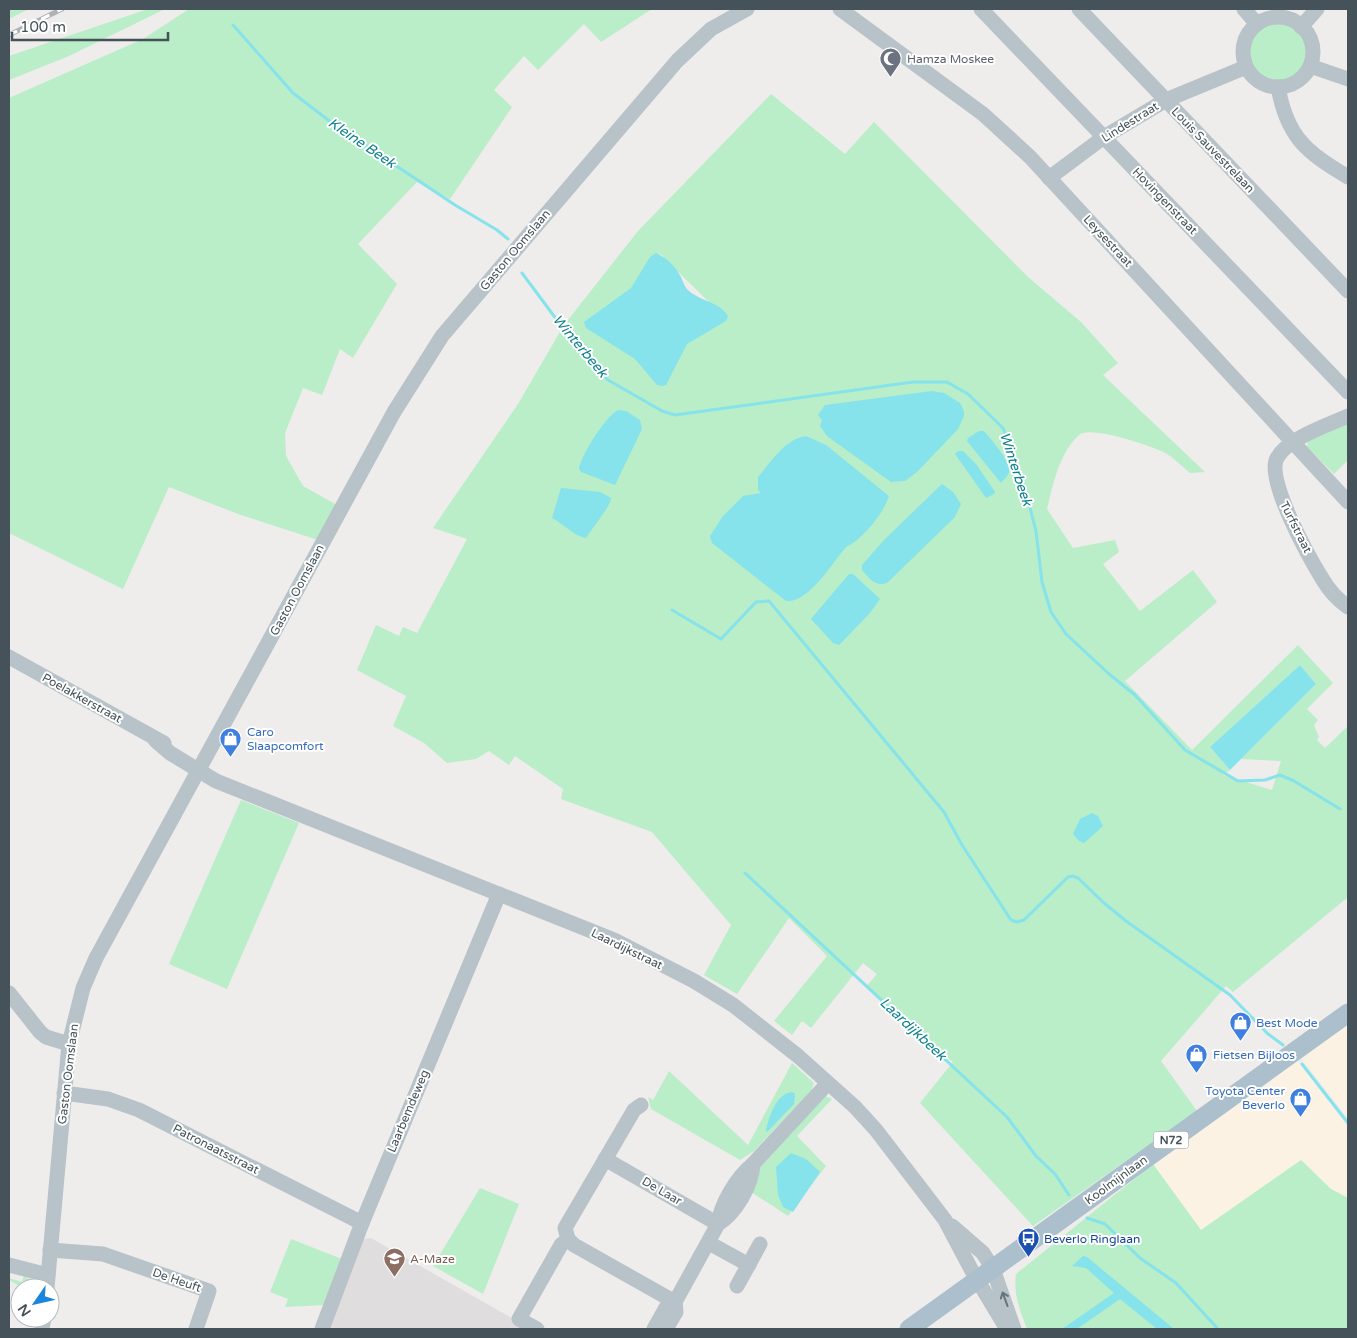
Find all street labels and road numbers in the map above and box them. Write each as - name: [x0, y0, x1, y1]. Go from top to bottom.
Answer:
- street label: Lindestraat: [1099, 99, 1161, 145]
- street label: Louis Sauvestrelaan: [1169, 104, 1257, 196]
- street label: Hovingenstraat: [1130, 165, 1201, 238]
- street label: Gaston Oomslaan: [477, 207, 553, 293]
- street label: Leysestraat: [1081, 212, 1136, 270]
- street label: Turfstraat: [1277, 499, 1315, 555]
- street label: Gaston Oomslaan: [267, 542, 327, 638]
- street label: Poelakkerstraat: [40, 670, 125, 726]
- street label: Laardijkstraat: [589, 926, 665, 973]
- street label: Gaston Oomslaan: [55, 1023, 81, 1125]
- street label: Laarbemdeweg: [384, 1068, 432, 1154]
- street label: Patronaatsstraat: [171, 1121, 262, 1177]
- road number: N72: [1154, 1132, 1188, 1148]
- street label: Koolmijnlaan: [1082, 1153, 1150, 1207]
- street label: De Laar: [640, 1174, 685, 1208]
- street label: De Heuft: [151, 1265, 204, 1295]

